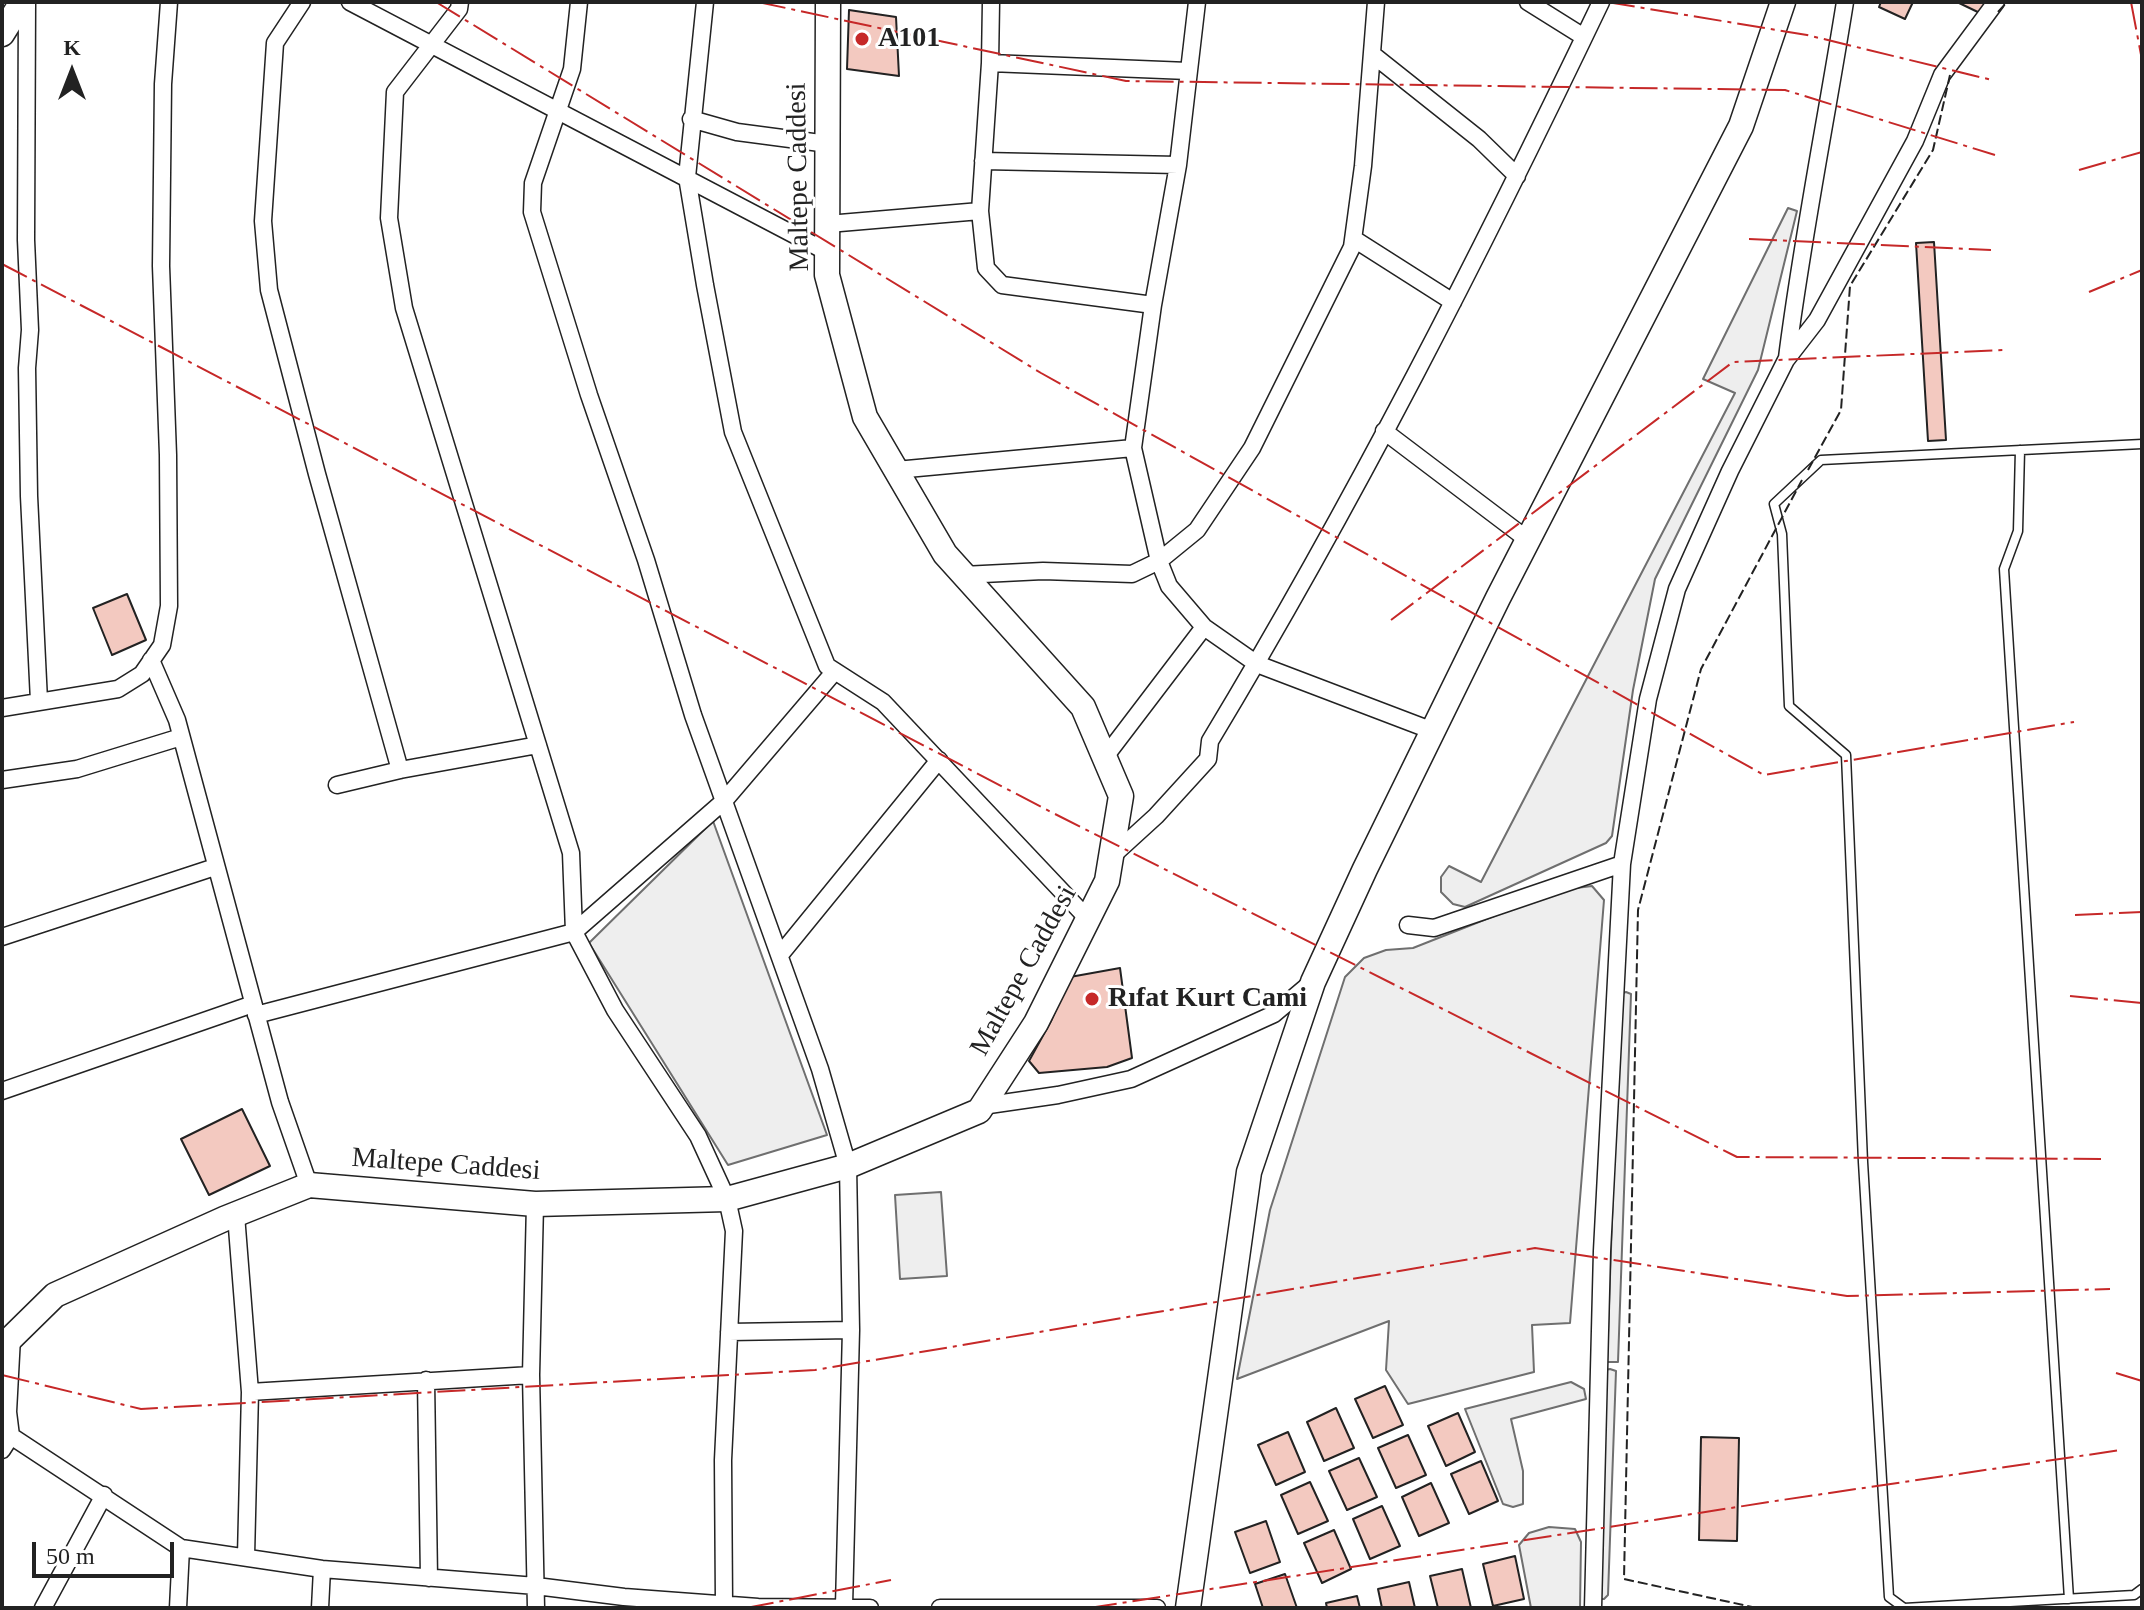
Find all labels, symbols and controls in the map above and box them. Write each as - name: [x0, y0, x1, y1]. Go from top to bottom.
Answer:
- place label: A101: [878, 22, 940, 56]
- marker: A101: [853, 30, 871, 48]
- north arrow: [32, 32, 112, 112]
- text: K: [63, 35, 81, 60]
- street label: Maltepe Caddesi: [781, 82, 817, 272]
- street label: Maltepe Caddesi: [964, 880, 1084, 1062]
- place label: Rıfat Kurt Cami: [1108, 982, 1307, 1016]
- marker: Rıfat Kurt Cami: [1083, 990, 1101, 1008]
- street label: Maltepe Caddesi: [351, 1142, 541, 1188]
- scale bar: [36, 1526, 178, 1576]
- text: 50 m: [46, 1543, 95, 1569]

